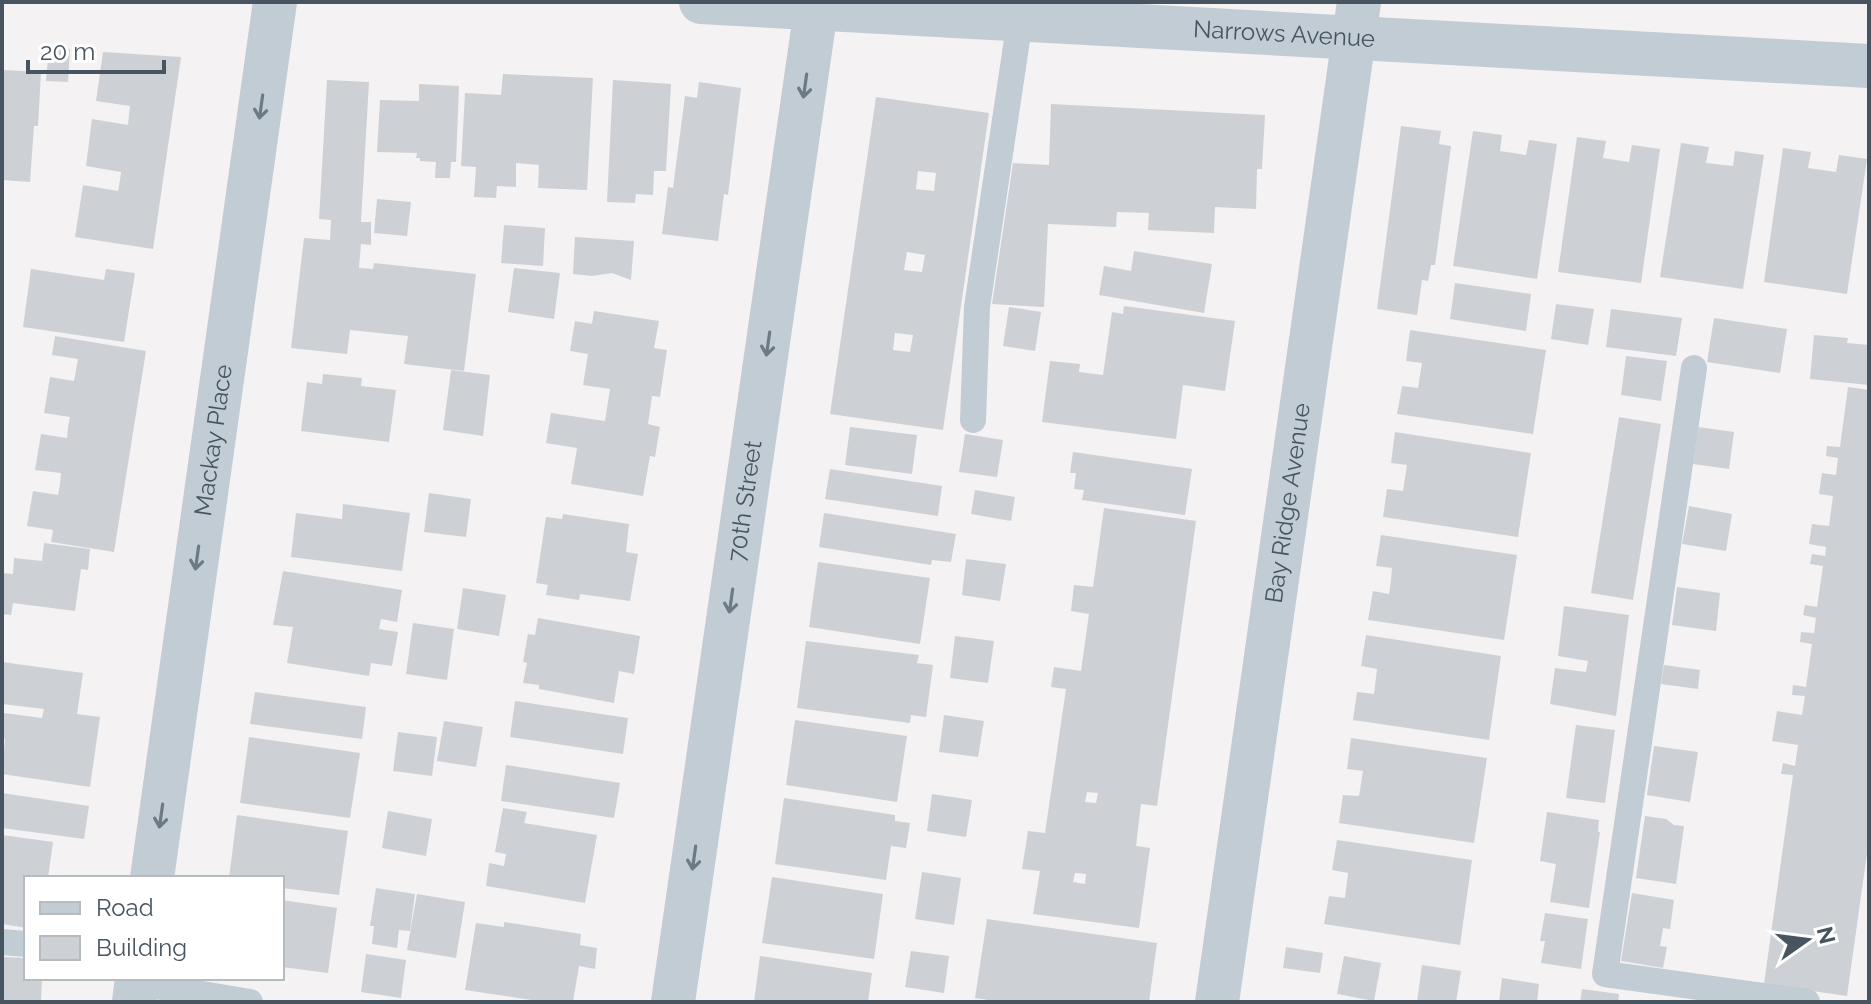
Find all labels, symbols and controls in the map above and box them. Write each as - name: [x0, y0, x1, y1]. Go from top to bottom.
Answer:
- street label: Narrows Avenue: [1192, 14, 1376, 53]
- scale bar: [28, 24, 164, 74]
- text: 20 m: [40, 37, 95, 66]
- one-way arrow: [797, 73, 812, 98]
- one-way arrow: [253, 94, 268, 119]
- one-way arrow: [760, 330, 775, 356]
- street label: Mackay Place: [188, 363, 238, 518]
- street label: Bay Ridge Avenue: [1259, 401, 1316, 605]
- street label: 70th Street: [722, 439, 768, 564]
- one-way arrow: [189, 545, 204, 571]
- one-way arrow: [723, 588, 738, 613]
- one-way arrow: [153, 802, 168, 829]
- one-way arrow: [686, 845, 701, 870]
- legend: [24, 876, 284, 980]
- text: Road: [96, 893, 154, 922]
- north arrow: [1767, 900, 1847, 980]
- text: N: [1812, 924, 1841, 946]
- text: Building: [96, 933, 187, 962]

